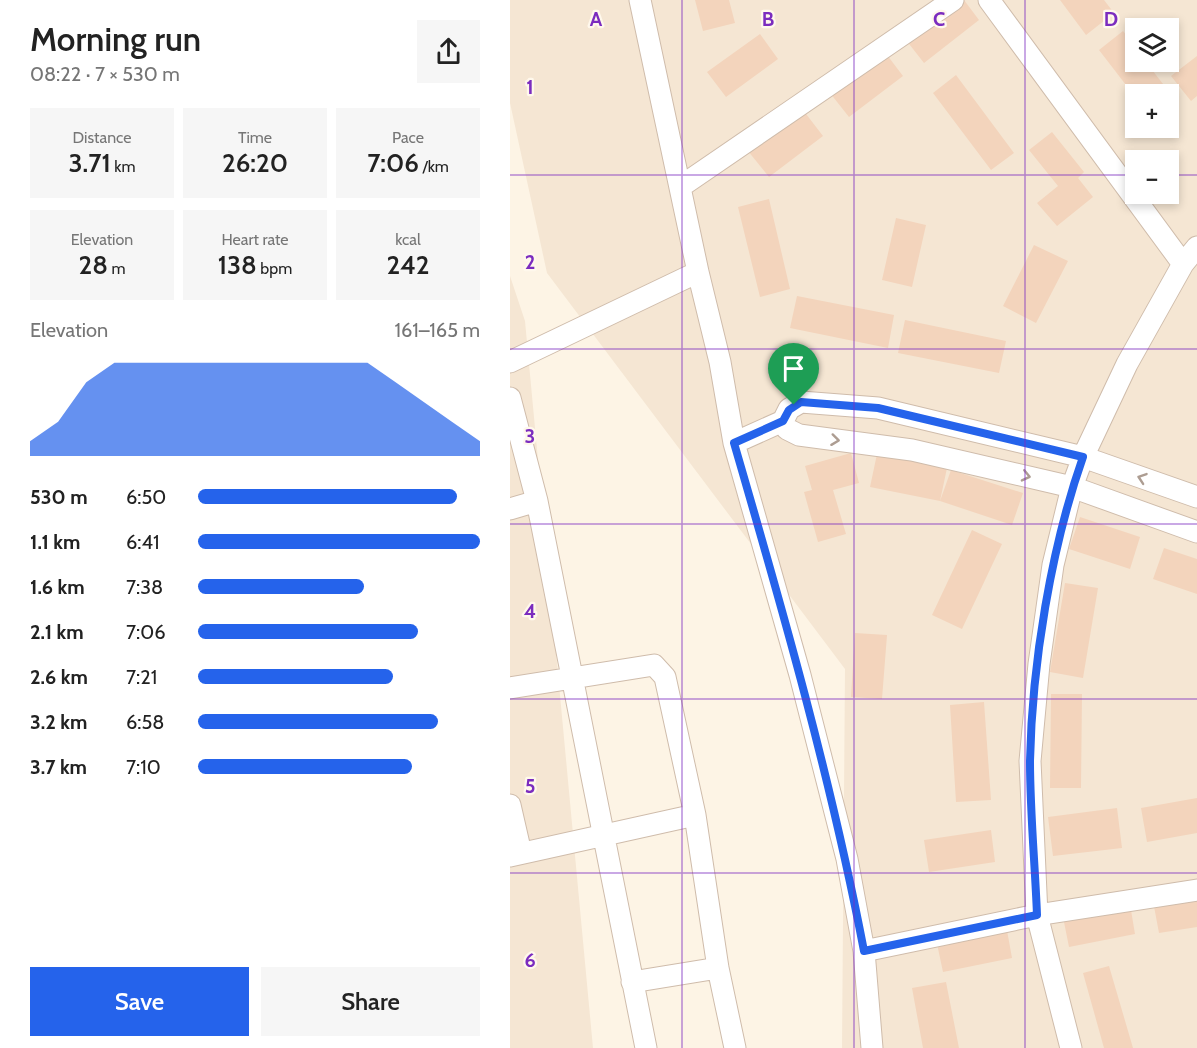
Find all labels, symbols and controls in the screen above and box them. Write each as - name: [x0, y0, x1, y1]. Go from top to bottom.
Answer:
- text: A: [590, 7, 603, 31]
- text: B: [762, 7, 774, 31]
- text: C: [933, 7, 945, 31]
- text: D: [1104, 7, 1118, 31]
- map controls: [1125, 18, 1179, 204]
- button: layers: [1125, 18, 1179, 72]
- text: Morning run: [30, 19, 201, 59]
- button: share: [417, 20, 480, 83]
- text: 08:22 · 7 × 530 m: [30, 62, 180, 86]
- text: 1: [526, 75, 534, 99]
- button: +: [1125, 84, 1179, 138]
- text: Distance: [73, 128, 131, 147]
- text: Time: [238, 128, 272, 147]
- text: Pace: [392, 128, 424, 147]
- text: 3.71: [69, 147, 111, 179]
- text: 26:20: [222, 147, 288, 179]
- text: 7:06: [367, 147, 419, 179]
- button: −: [1125, 150, 1179, 204]
- text: km: [111, 157, 135, 176]
- text: /km: [419, 157, 449, 176]
- text: Elevation: [71, 230, 133, 249]
- text: Heart rate: [222, 230, 288, 249]
- text: kcal: [395, 230, 421, 249]
- text: 28: [78, 249, 108, 281]
- text: 138: [218, 249, 257, 281]
- text: 242: [386, 249, 430, 281]
- text: 2: [525, 250, 535, 274]
- text: m: [108, 259, 126, 278]
- text: bpm: [257, 259, 292, 278]
- text: Elevation: [30, 318, 108, 342]
- text: 161–165 m: [394, 318, 480, 342]
- pin: [768, 343, 819, 405]
- icon: arrive: [777, 352, 810, 385]
- text: 3: [525, 424, 535, 448]
- one-way arrow: [830, 433, 839, 445]
- one-way arrow: [1021, 469, 1031, 482]
- one-way arrow: [1137, 472, 1148, 485]
- text: 530 m: [30, 485, 88, 509]
- text: 6:50: [126, 485, 166, 509]
- text: 1.1 km: [30, 530, 80, 554]
- text: 6:41: [126, 530, 160, 554]
- text: 1.6 km: [30, 575, 85, 599]
- text: 7:38: [126, 575, 163, 599]
- text: 4: [524, 599, 536, 623]
- text: 2.1 km: [30, 620, 84, 644]
- text: 7:06: [126, 620, 166, 644]
- text: 2.6 km: [30, 665, 88, 689]
- text: 7:21: [126, 665, 157, 689]
- text: 3.2 km: [30, 710, 87, 734]
- text: 6:58: [126, 710, 164, 734]
- text: 3.7 km: [30, 755, 87, 779]
- text: 7:10: [126, 755, 161, 779]
- text: 5: [525, 774, 535, 798]
- text: 6: [524, 948, 536, 972]
- button: Save: [30, 967, 249, 1036]
- button: Share: [261, 967, 480, 1036]

